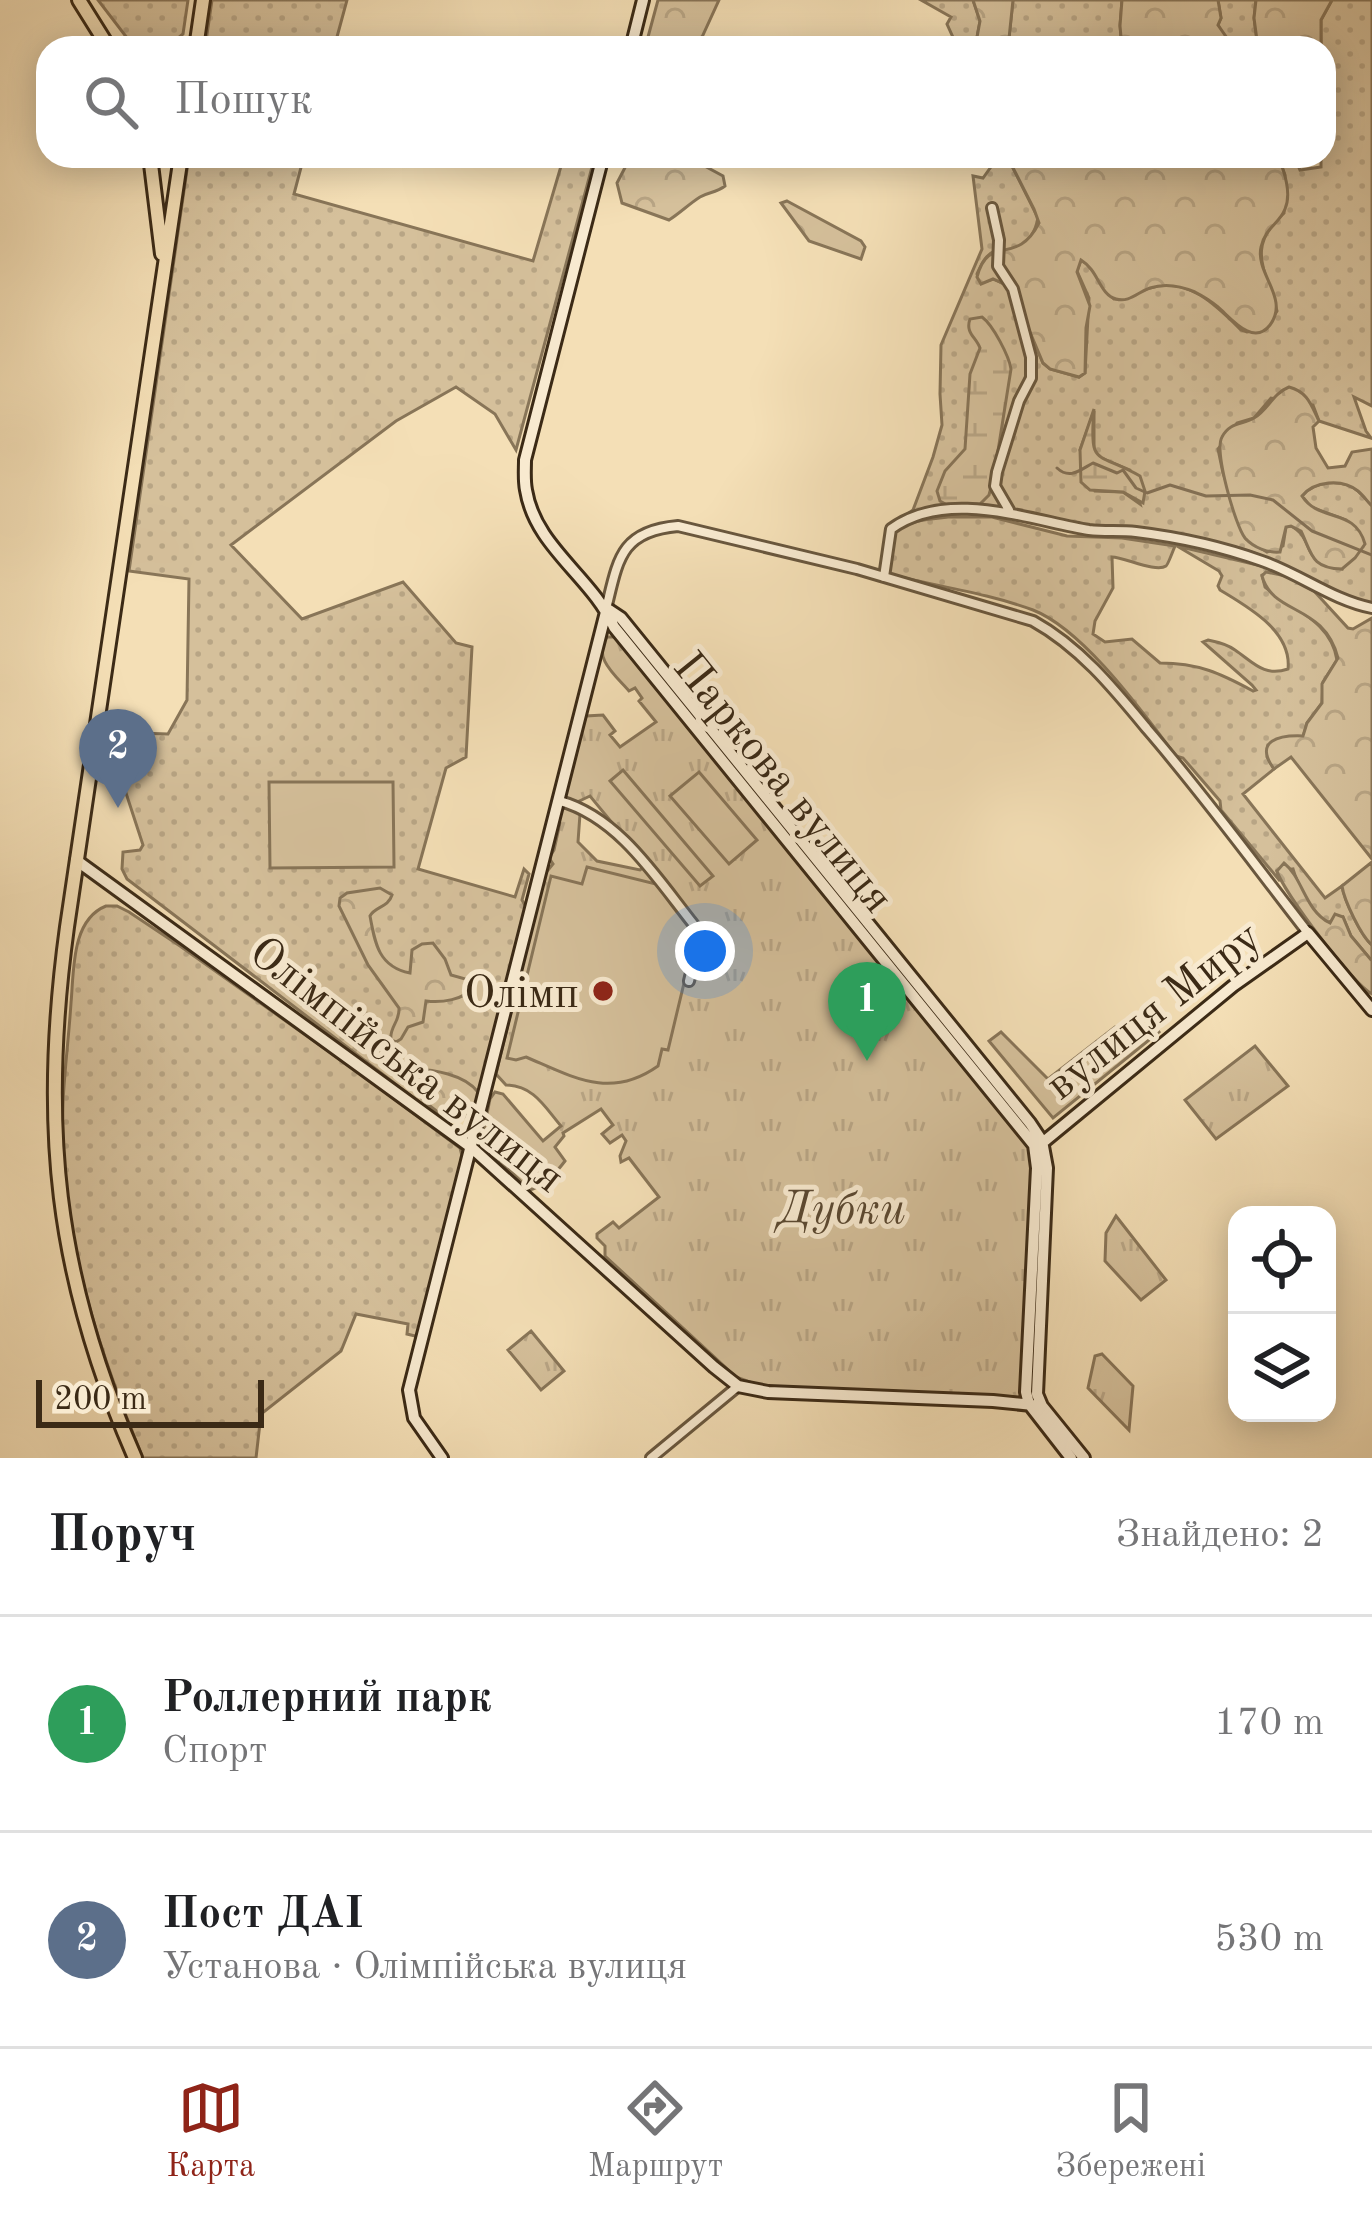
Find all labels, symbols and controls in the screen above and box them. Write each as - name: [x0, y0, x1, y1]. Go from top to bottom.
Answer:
- search box: [36, 36, 1336, 168]
- icon: search: [78, 69, 144, 135]
- text: Пошук: [174, 79, 313, 124]
- street label: Паркова вулиця: [663, 645, 900, 922]
- pin: 2: [79, 709, 157, 808]
- street label: вулиця Миру: [1039, 915, 1270, 1110]
- your location: [675, 921, 735, 981]
- street label: Олімпійська вулиця: [240, 930, 571, 1203]
- pin: 1: [828, 962, 906, 1061]
- place label: Олімп: [464, 973, 579, 1018]
- marker: Олімп: [590, 978, 616, 1004]
- park label: Дубки: [773, 1189, 906, 1234]
- map controls: [1228, 1206, 1336, 1422]
- button: locate: [1228, 1206, 1336, 1314]
- button: layers: [1228, 1314, 1336, 1422]
- scale bar: [36, 1374, 264, 1427]
- text: 200 m: [54, 1384, 147, 1417]
- text: Поруч: [48, 1511, 196, 1562]
- text: Знайдено: 2: [1116, 1516, 1324, 1555]
- text: Роллерний парк: [162, 1677, 492, 1722]
- text: 1: [76, 1704, 98, 1743]
- text: 170 m: [1214, 1704, 1324, 1743]
- text: Спорт: [162, 1732, 267, 1771]
- text: Пост ДАІ: [162, 1893, 364, 1938]
- text: 2: [76, 1920, 98, 1959]
- text: 530 m: [1214, 1920, 1324, 1959]
- text: Установа · Олімпійська вулиця: [162, 1948, 687, 1987]
- tab: Карта: [166, 2075, 255, 2188]
- tab: Маршрут: [588, 2075, 723, 2188]
- tab: Збережені: [1056, 2075, 1206, 2188]

